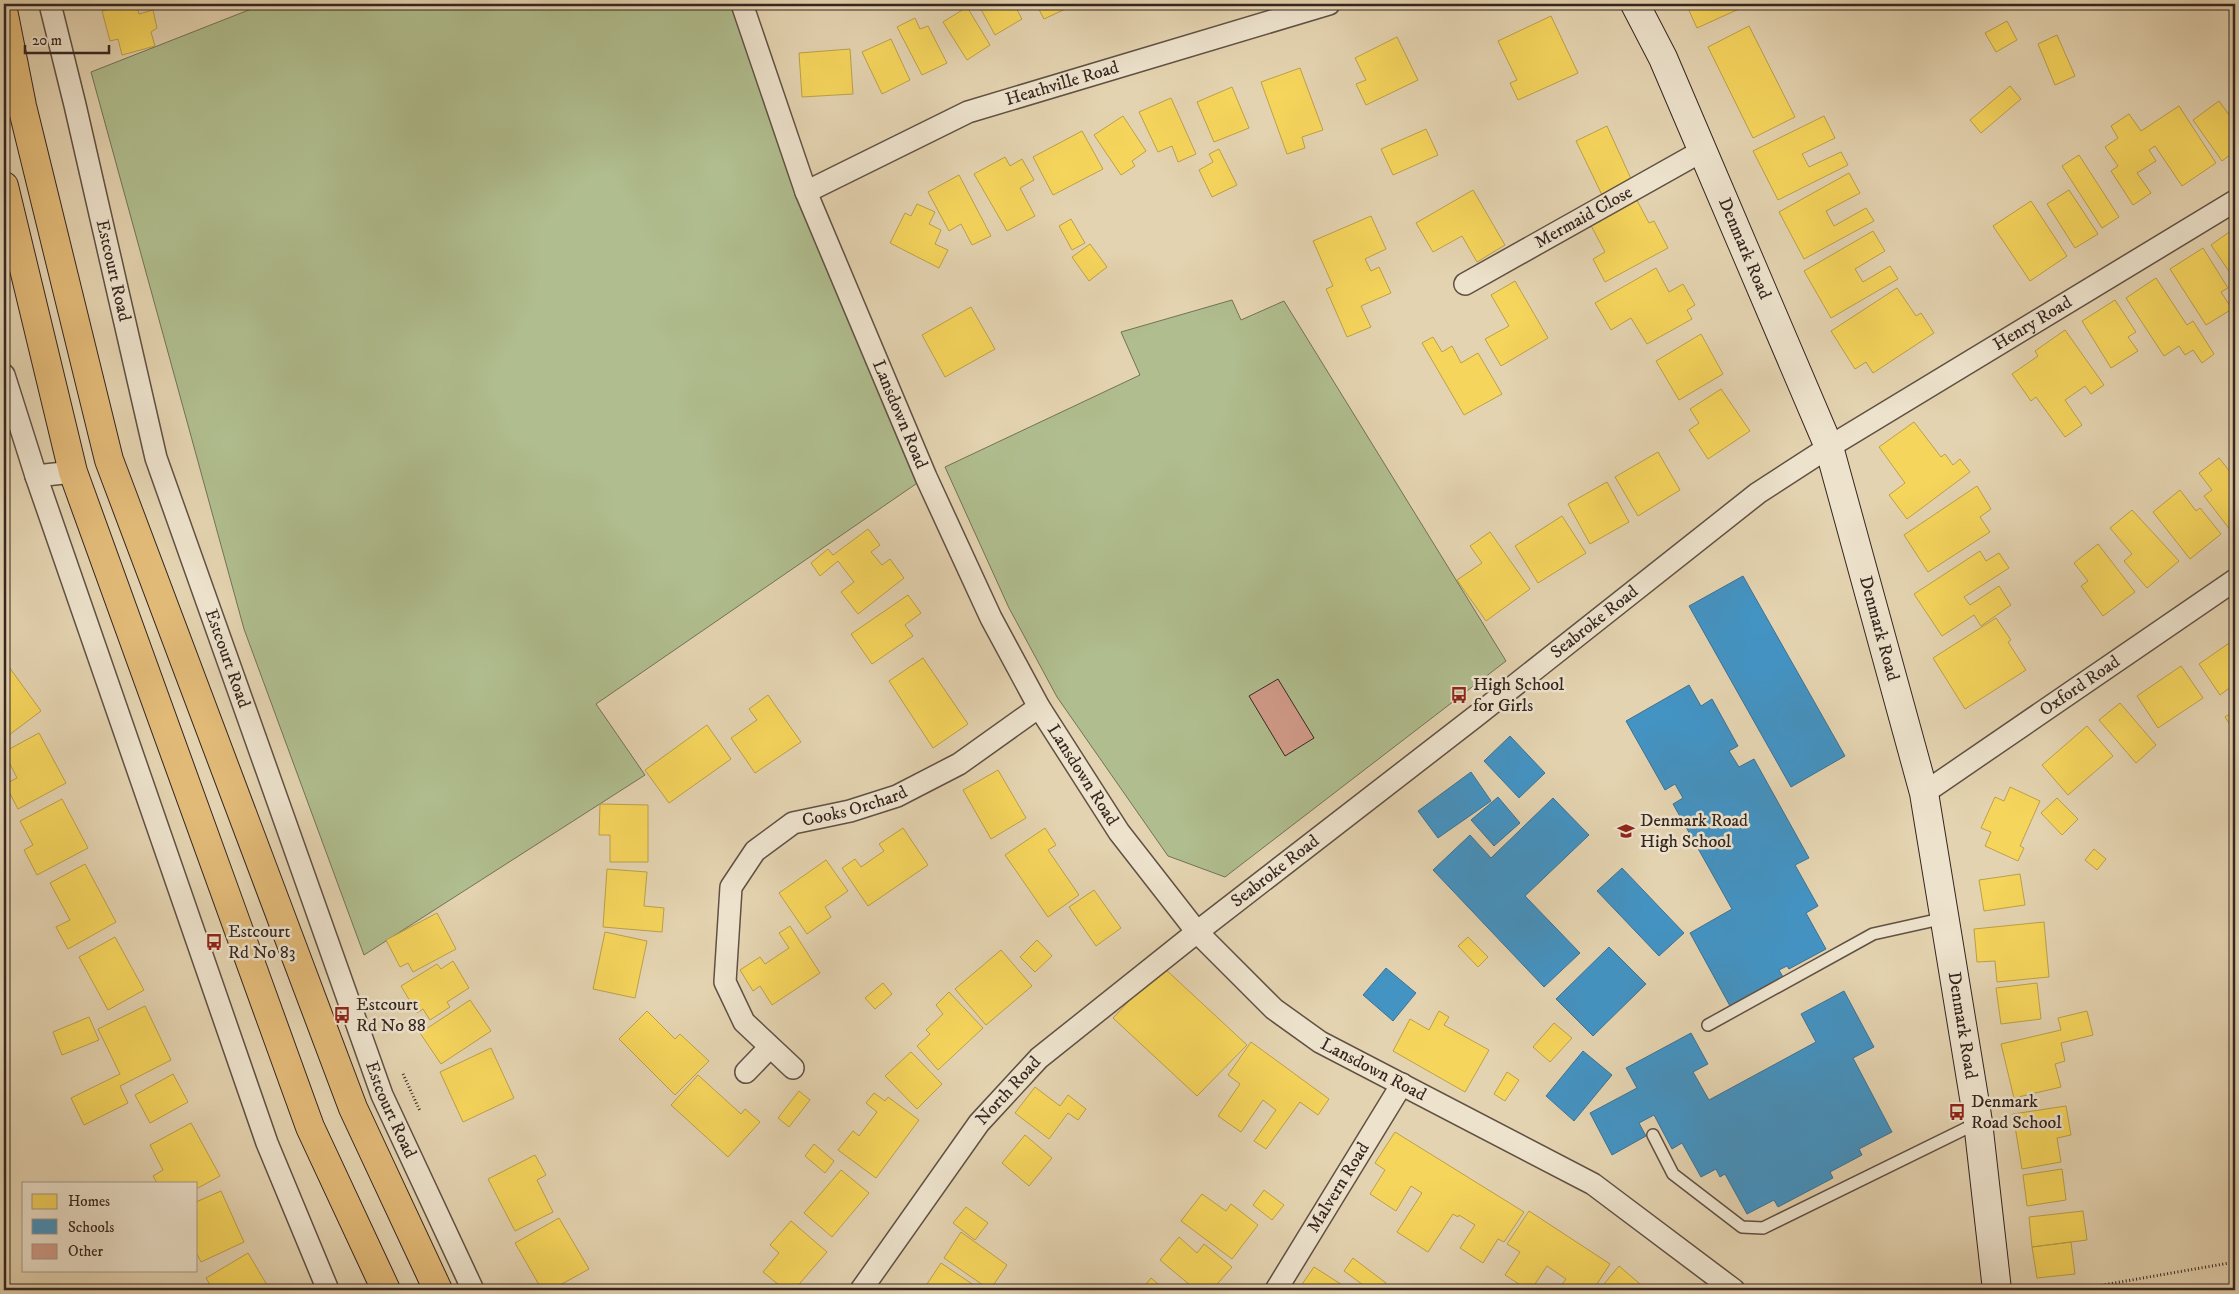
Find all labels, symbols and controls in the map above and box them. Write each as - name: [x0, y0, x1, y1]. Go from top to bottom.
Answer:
- scale bar: [25, 22, 109, 54]
- text: 20 m: [32, 31, 62, 50]
- street label: Heathville Road: [1003, 57, 1121, 111]
- street label: Mermaid Close: [1531, 181, 1636, 254]
- street label: Denmark Road: [1713, 194, 1776, 303]
- street label: Estcourt Road: [91, 218, 135, 324]
- street label: Henry Road: [1989, 291, 2076, 356]
- street label: Lansdown Road: [867, 357, 932, 472]
- street label: Denmark Road: [1854, 573, 1904, 684]
- street label: Seabroke Road: [1546, 581, 1643, 664]
- street label: Estcourt Road: [199, 606, 255, 711]
- street label: Oxford Road: [2035, 651, 2124, 721]
- place label: High School for Girls: [1473, 674, 1565, 717]
- bus stop icon: High School for Girls: [1449, 685, 1469, 705]
- street label: Lansdown Road: [1042, 720, 1123, 830]
- street label: Cooks Orchard: [800, 781, 911, 832]
- place label: Denmark Road High School: [1640, 810, 1748, 853]
- school or university icon: Denmark Road High School: [1616, 821, 1636, 841]
- street label: Seabroke Road: [1227, 830, 1324, 912]
- place label: Estcourt Rd No 83: [228, 921, 296, 964]
- bus stop icon: Estcourt Rd No 83: [204, 932, 224, 952]
- street label: Denmark Road: [1943, 970, 1982, 1080]
- place label: Estcourt Rd No 88: [356, 994, 426, 1037]
- bus stop icon: Estcourt Rd No 88: [332, 1005, 352, 1025]
- street label: Lansdown Road: [1317, 1033, 1430, 1106]
- street label: North Road: [971, 1052, 1046, 1130]
- street label: Estcourt Road: [360, 1059, 421, 1162]
- place label: Denmark Road School: [1971, 1091, 2062, 1134]
- bus stop icon: Denmark Road School: [1947, 1102, 1967, 1122]
- street label: Malvern Road: [1303, 1138, 1375, 1237]
- legend: [22, 1182, 198, 1272]
- text: Homes: [68, 1192, 110, 1211]
- text: Schools: [68, 1218, 114, 1237]
- text: Other: [68, 1242, 103, 1261]

